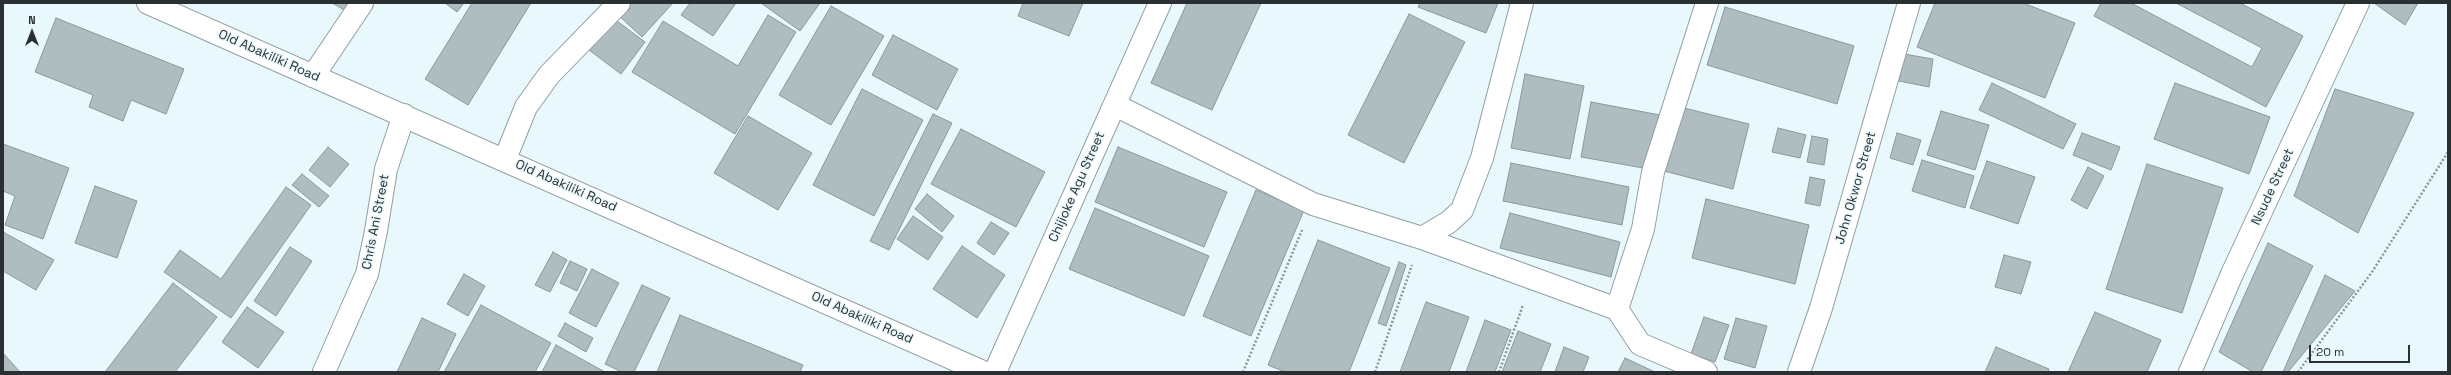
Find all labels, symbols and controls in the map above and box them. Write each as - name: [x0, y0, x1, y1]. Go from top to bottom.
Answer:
- north arrow: [12, 12, 52, 52]
- text: N: [28, 13, 36, 27]
- street label: Old Abakiliki Road: [216, 27, 322, 85]
- street label: Chijioke Agu Street: [1046, 129, 1108, 245]
- street label: John Okwor Street: [1832, 130, 1880, 246]
- street label: Nsude Street: [2248, 146, 2298, 228]
- street label: Old Abakiliki Road: [513, 157, 619, 215]
- street label: Chris Ani Street: [359, 173, 393, 271]
- street label: Old Abakiliki Road: [809, 289, 915, 347]
- scale bar: [2311, 337, 2412, 363]
- text: 20 m: [2316, 344, 2344, 360]

